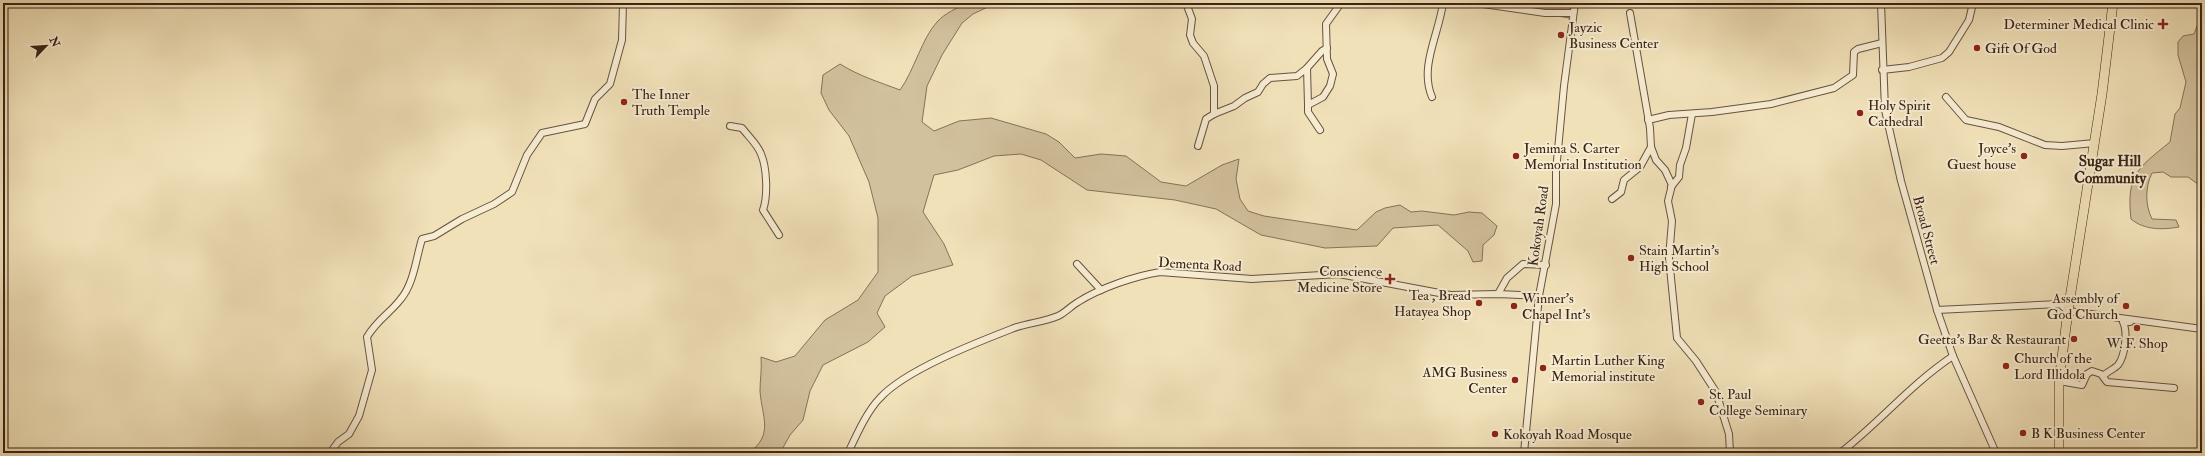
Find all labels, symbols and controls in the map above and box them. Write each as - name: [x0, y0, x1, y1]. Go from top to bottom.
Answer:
- place label: Determiner Medical Clinic: [2004, 16, 2154, 33]
- marker: Determiner Medical Clinic: [2157, 18, 2169, 30]
- place label: Jayzic Business Center: [1568, 19, 1659, 52]
- north arrow: [26, 26, 66, 66]
- marker: Jayzic Business Center: [1556, 30, 1566, 40]
- text: N: [46, 34, 63, 50]
- place label: Gift Of God: [1985, 40, 2057, 57]
- marker: Gift Of God: [1972, 43, 1982, 53]
- place label: The Inner Truth Temple: [632, 86, 710, 120]
- marker: The Inner Truth Temple: [619, 97, 629, 107]
- place label: Holy Spirit Cathedral: [1868, 97, 1931, 130]
- marker: Holy Spirit Cathedral: [1855, 108, 1865, 118]
- place label: Jemima S. Carter Memorial Institution: [1523, 140, 1642, 173]
- place label: Joyce's Guest house: [1947, 140, 2016, 173]
- marker: Jemima S. Carter Memorial Institution: [1511, 151, 1521, 161]
- marker: Joyce's Guest house: [2019, 151, 2029, 161]
- district label: Sugar Hill Community: [2074, 152, 2148, 189]
- street label: Kokoyah Road: [1524, 185, 1554, 267]
- street label: Broad Street: [1909, 194, 1944, 267]
- place label: Stain Martin's High School: [1639, 242, 1719, 275]
- marker: Stain Martin's High School: [1626, 253, 1636, 263]
- street label: Dementa Road: [1158, 254, 1242, 275]
- place label: Conscience Medicine Store: [1297, 263, 1382, 296]
- marker: Conscience Medicine Store: [1385, 274, 1395, 284]
- place label: Tea , Bread Hatayea Shop: [1394, 287, 1471, 321]
- place label: Winner's Chapel Int's: [1521, 290, 1590, 324]
- place label: Assembly of God Church: [2047, 290, 2120, 323]
- marker: Tea , Bread Hatayea Shop: [1474, 298, 1484, 308]
- marker: Winner's Chapel Int's: [1509, 301, 1519, 311]
- marker: Assembly of God Church: [2121, 301, 2131, 311]
- marker: W. F. Shop: [2132, 323, 2142, 333]
- place label: Geetta's Bar & Restaurant: [1918, 331, 2066, 348]
- marker: Geetta's Bar & Restaurant: [2069, 334, 2079, 344]
- place label: W. F. Shop: [2105, 335, 2168, 353]
- place label: Church of the Lord Illidola: [2014, 350, 2092, 383]
- place label: Martin Luther King Memorial institute: [1551, 352, 1666, 385]
- marker: Church of the Lord Illidola: [2001, 361, 2011, 371]
- marker: Martin Luther King Memorial institute: [1538, 363, 1548, 373]
- place label: AMG Business Center: [1421, 364, 1508, 397]
- marker: AMG Business Center: [1510, 375, 1520, 385]
- place label: St. Paul College Seminary: [1709, 386, 1808, 420]
- marker: St. Paul College Seminary: [1696, 397, 1706, 407]
- place label: B K Business Center: [2031, 425, 2146, 442]
- place label: Kokoyah Road Mosque: [1503, 426, 1632, 444]
- marker: B K Business Center: [2018, 428, 2028, 438]
- marker: Kokoyah Road Mosque: [1490, 429, 1500, 439]

